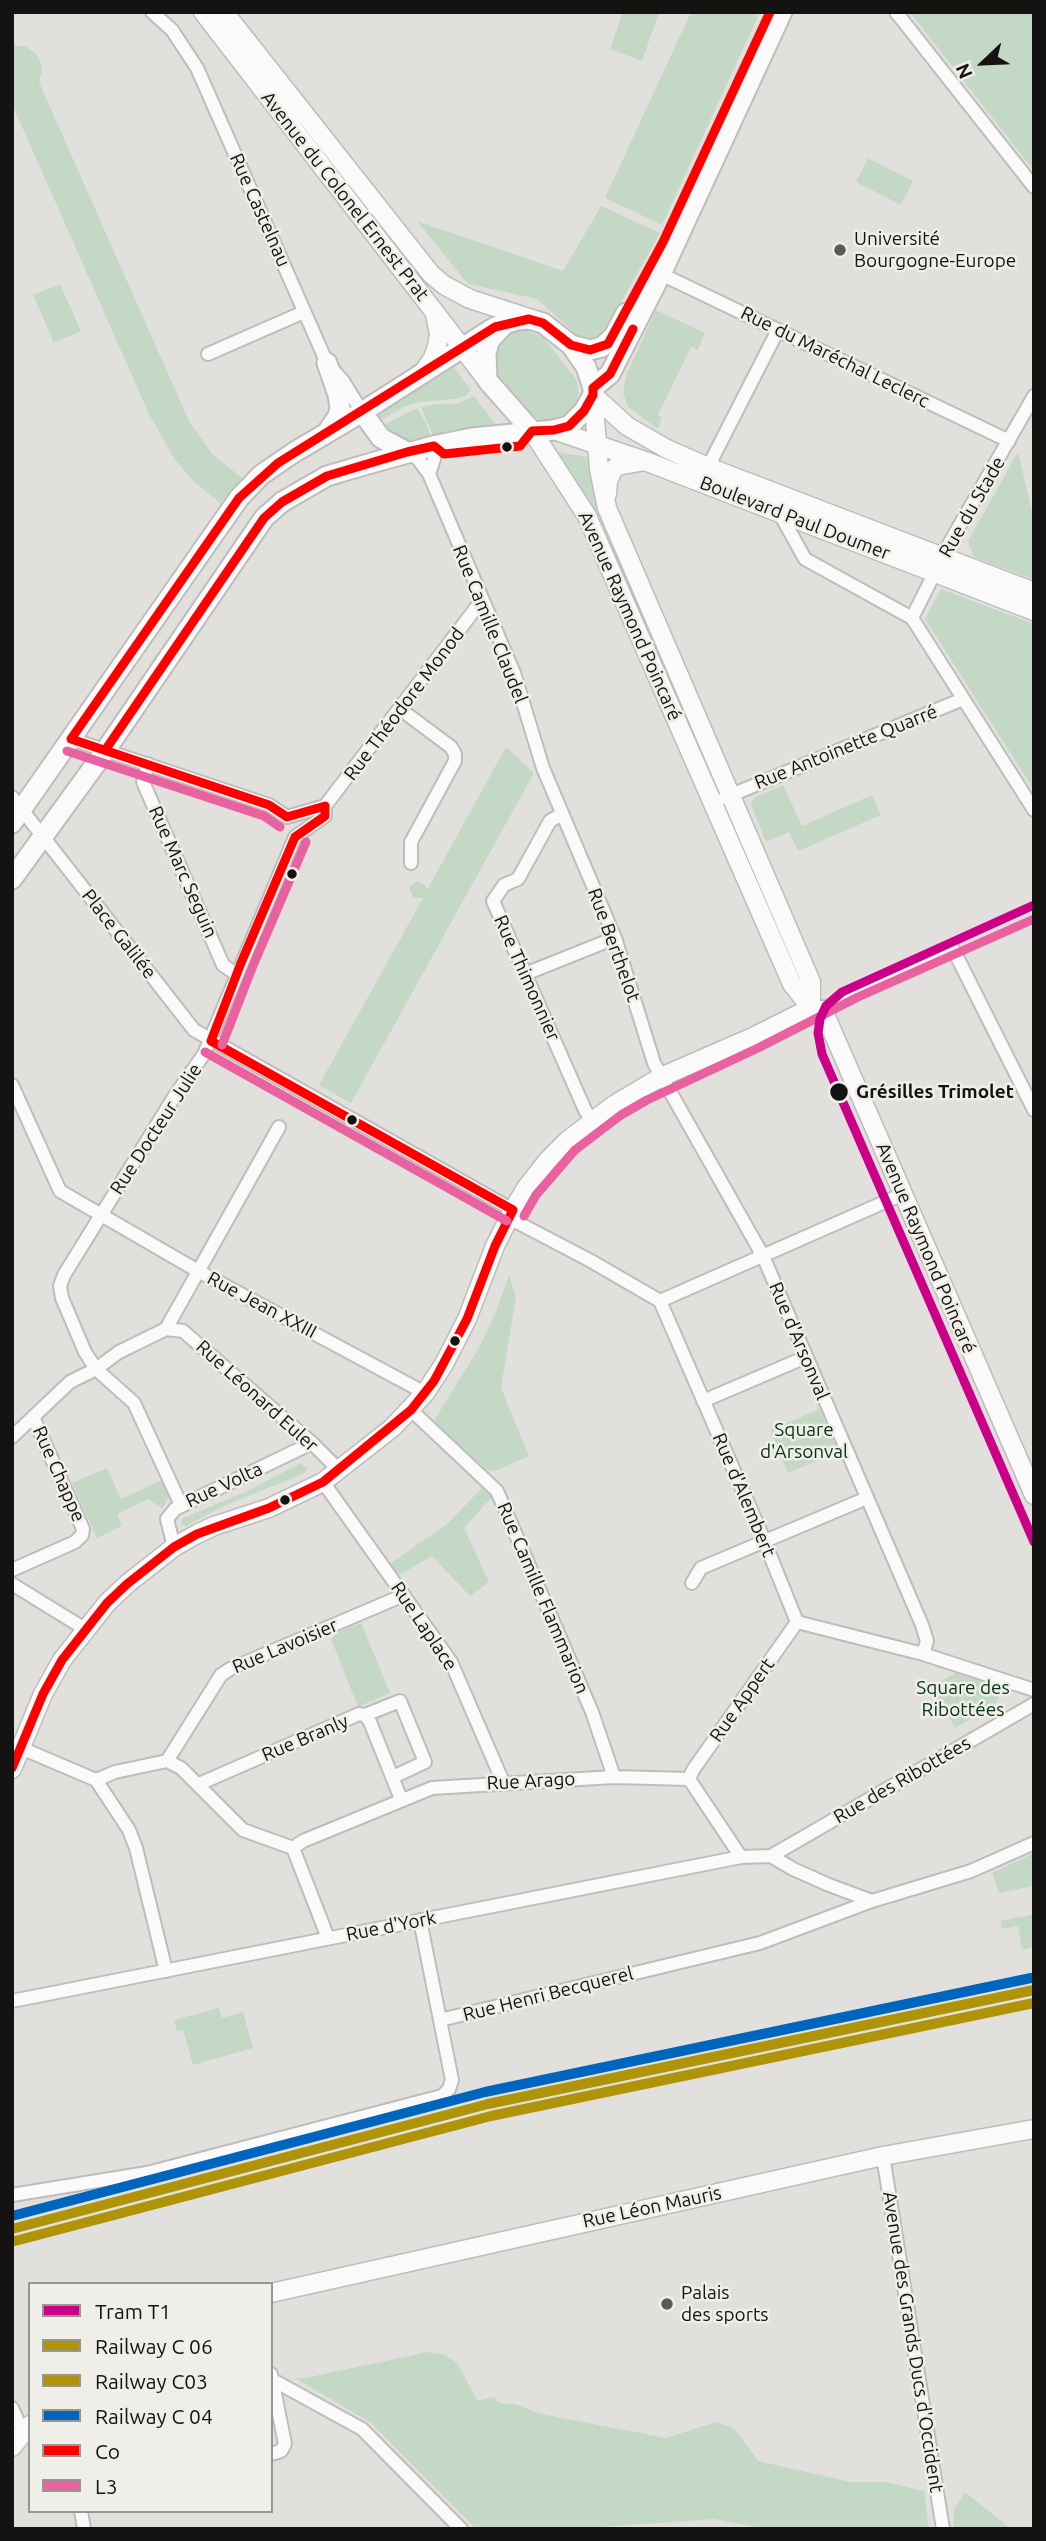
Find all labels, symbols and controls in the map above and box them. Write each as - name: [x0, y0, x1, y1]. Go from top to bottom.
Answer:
- north arrow: [948, 28, 1018, 98]
- text: N: [951, 60, 977, 82]
- street label: Avenue du Colonel Ernest Prat: [256, 87, 434, 305]
- street label: Rue Castelnau: [225, 150, 295, 270]
- place label: Université Bourgogne-Europe: [854, 228, 1016, 272]
- marker: Université Bourgogne-Europe: [832, 242, 848, 258]
- street label: Rue du Maréchal Leclerc: [737, 301, 933, 413]
- unlabelled marker: [500, 440, 514, 454]
- street label: Rue du Stade: [934, 453, 1010, 561]
- street label: Boulevard Paul Doumer: [697, 471, 893, 565]
- street label: Avenue Raymond Poincaré: [573, 508, 687, 724]
- street label: Rue Camille Claudel: [448, 542, 532, 706]
- street label: Rue Théodore Monod: [339, 623, 469, 785]
- street label: Rue Antoinette Quarré: [751, 700, 941, 794]
- street label: Rue Marc Seguin: [144, 803, 222, 941]
- unlabelled marker: [285, 867, 299, 881]
- street label: Place Galilée: [77, 885, 161, 983]
- street label: Rue Berthelot: [583, 885, 645, 1005]
- street label: Rue Thimonnier: [489, 912, 565, 1044]
- street label: Rue Docteur Julie: [105, 1059, 207, 1199]
- marker: Grésilles Trimolet: [828, 1081, 850, 1103]
- place label: Grésilles Trimolet: [856, 1081, 1014, 1103]
- unlabelled marker: [345, 1113, 359, 1127]
- street label: Avenue Raymond Poincaré: [871, 1139, 981, 1357]
- street label: Rue Jean XXIII: [203, 1267, 321, 1343]
- street label: Rue d'Arsonval: [764, 1279, 834, 1403]
- unlabelled marker: [448, 1334, 462, 1348]
- street label: Rue Léonard Euler: [191, 1335, 323, 1457]
- park label: Square d'Arsonval: [760, 1419, 848, 1463]
- street label: Rue Chappe: [28, 1423, 90, 1525]
- street label: Rue d'Alembert: [708, 1430, 780, 1560]
- street label: Rue Volta: [182, 1457, 266, 1513]
- unlabelled marker: [278, 1493, 292, 1507]
- street label: Rue Camille Flammarion: [492, 1499, 594, 1697]
- street label: Rue Laplace: [386, 1577, 462, 1675]
- street label: Rue Lavoisier: [229, 1614, 341, 1678]
- street label: Rue Appert: [705, 1654, 779, 1746]
- park label: Square des Ribottées: [916, 1677, 1010, 1721]
- street label: Rue Branly: [258, 1710, 352, 1766]
- street label: Rue des Ribottées: [829, 1731, 975, 1829]
- street label: Rue Arago: [486, 1767, 576, 1795]
- street label: Rue d'York: [344, 1906, 438, 1946]
- street label: Rue Henri Becquerel: [460, 1962, 636, 2026]
- street label: Rue Léon Mauris: [581, 2181, 723, 2233]
- street label: Avenue des Grands Ducs d'Occident: [878, 2190, 948, 2494]
- legend: [28, 2282, 273, 2513]
- place label: Palais des sports: [681, 2282, 769, 2326]
- marker: Palais des sports: [659, 2296, 675, 2312]
- text: Tram T1: [95, 2299, 171, 2323]
- text: Railway C 06: [95, 2334, 213, 2358]
- text: Railway C03: [95, 2369, 208, 2393]
- text: Railway C 04: [95, 2404, 213, 2428]
- text: Co: [95, 2439, 120, 2463]
- text: L3: [95, 2474, 118, 2498]

